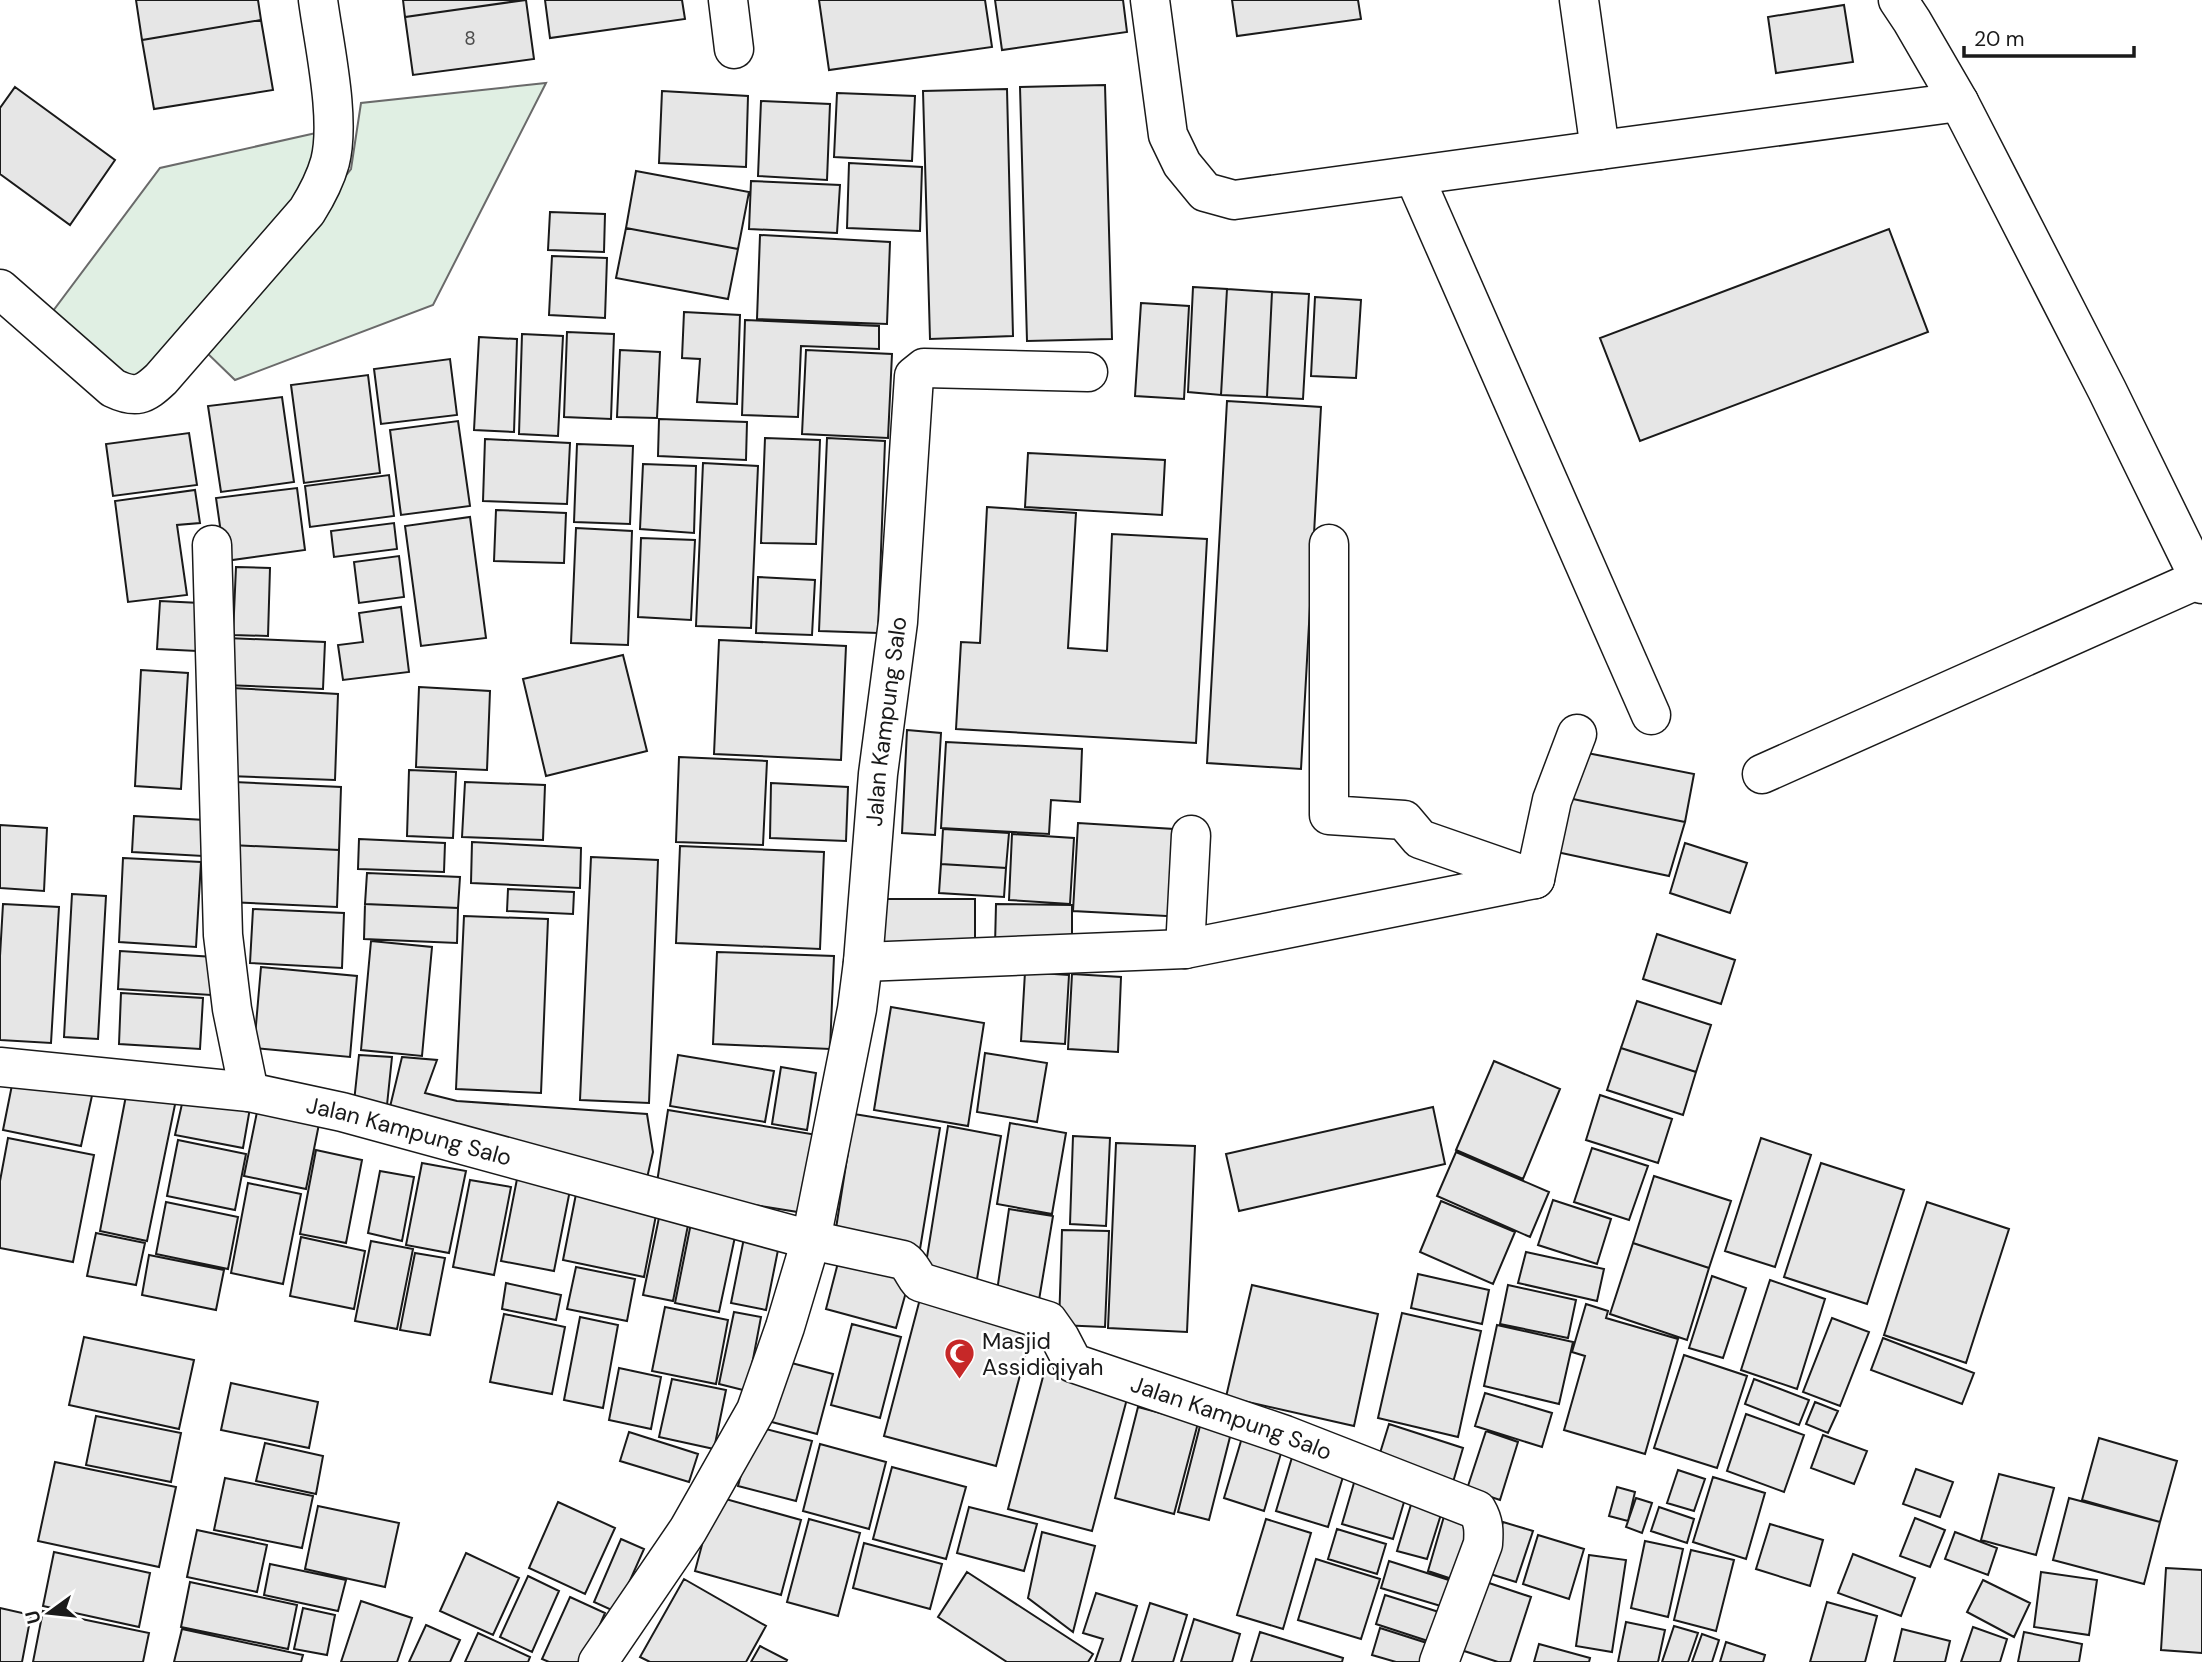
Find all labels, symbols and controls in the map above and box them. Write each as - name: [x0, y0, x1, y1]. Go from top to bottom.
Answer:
- scale bar: [1964, 14, 2134, 58]
- text: 20 m: [1974, 25, 2025, 53]
- house number: 8: [464, 26, 476, 51]
- street label: Jalan Kampung Salo: [859, 615, 914, 828]
- street label: Jalan Kampung Salo: [304, 1090, 515, 1173]
- place label: Masjid Assidiqiyah: [982, 1326, 1104, 1382]
- mosque icon: Masjid Assidiqiyah: [942, 1337, 976, 1381]
- street label: Jalan Kampung Salo: [1127, 1369, 1336, 1467]
- north arrow: [14, 1578, 84, 1648]
- text: U: [19, 1608, 47, 1627]

